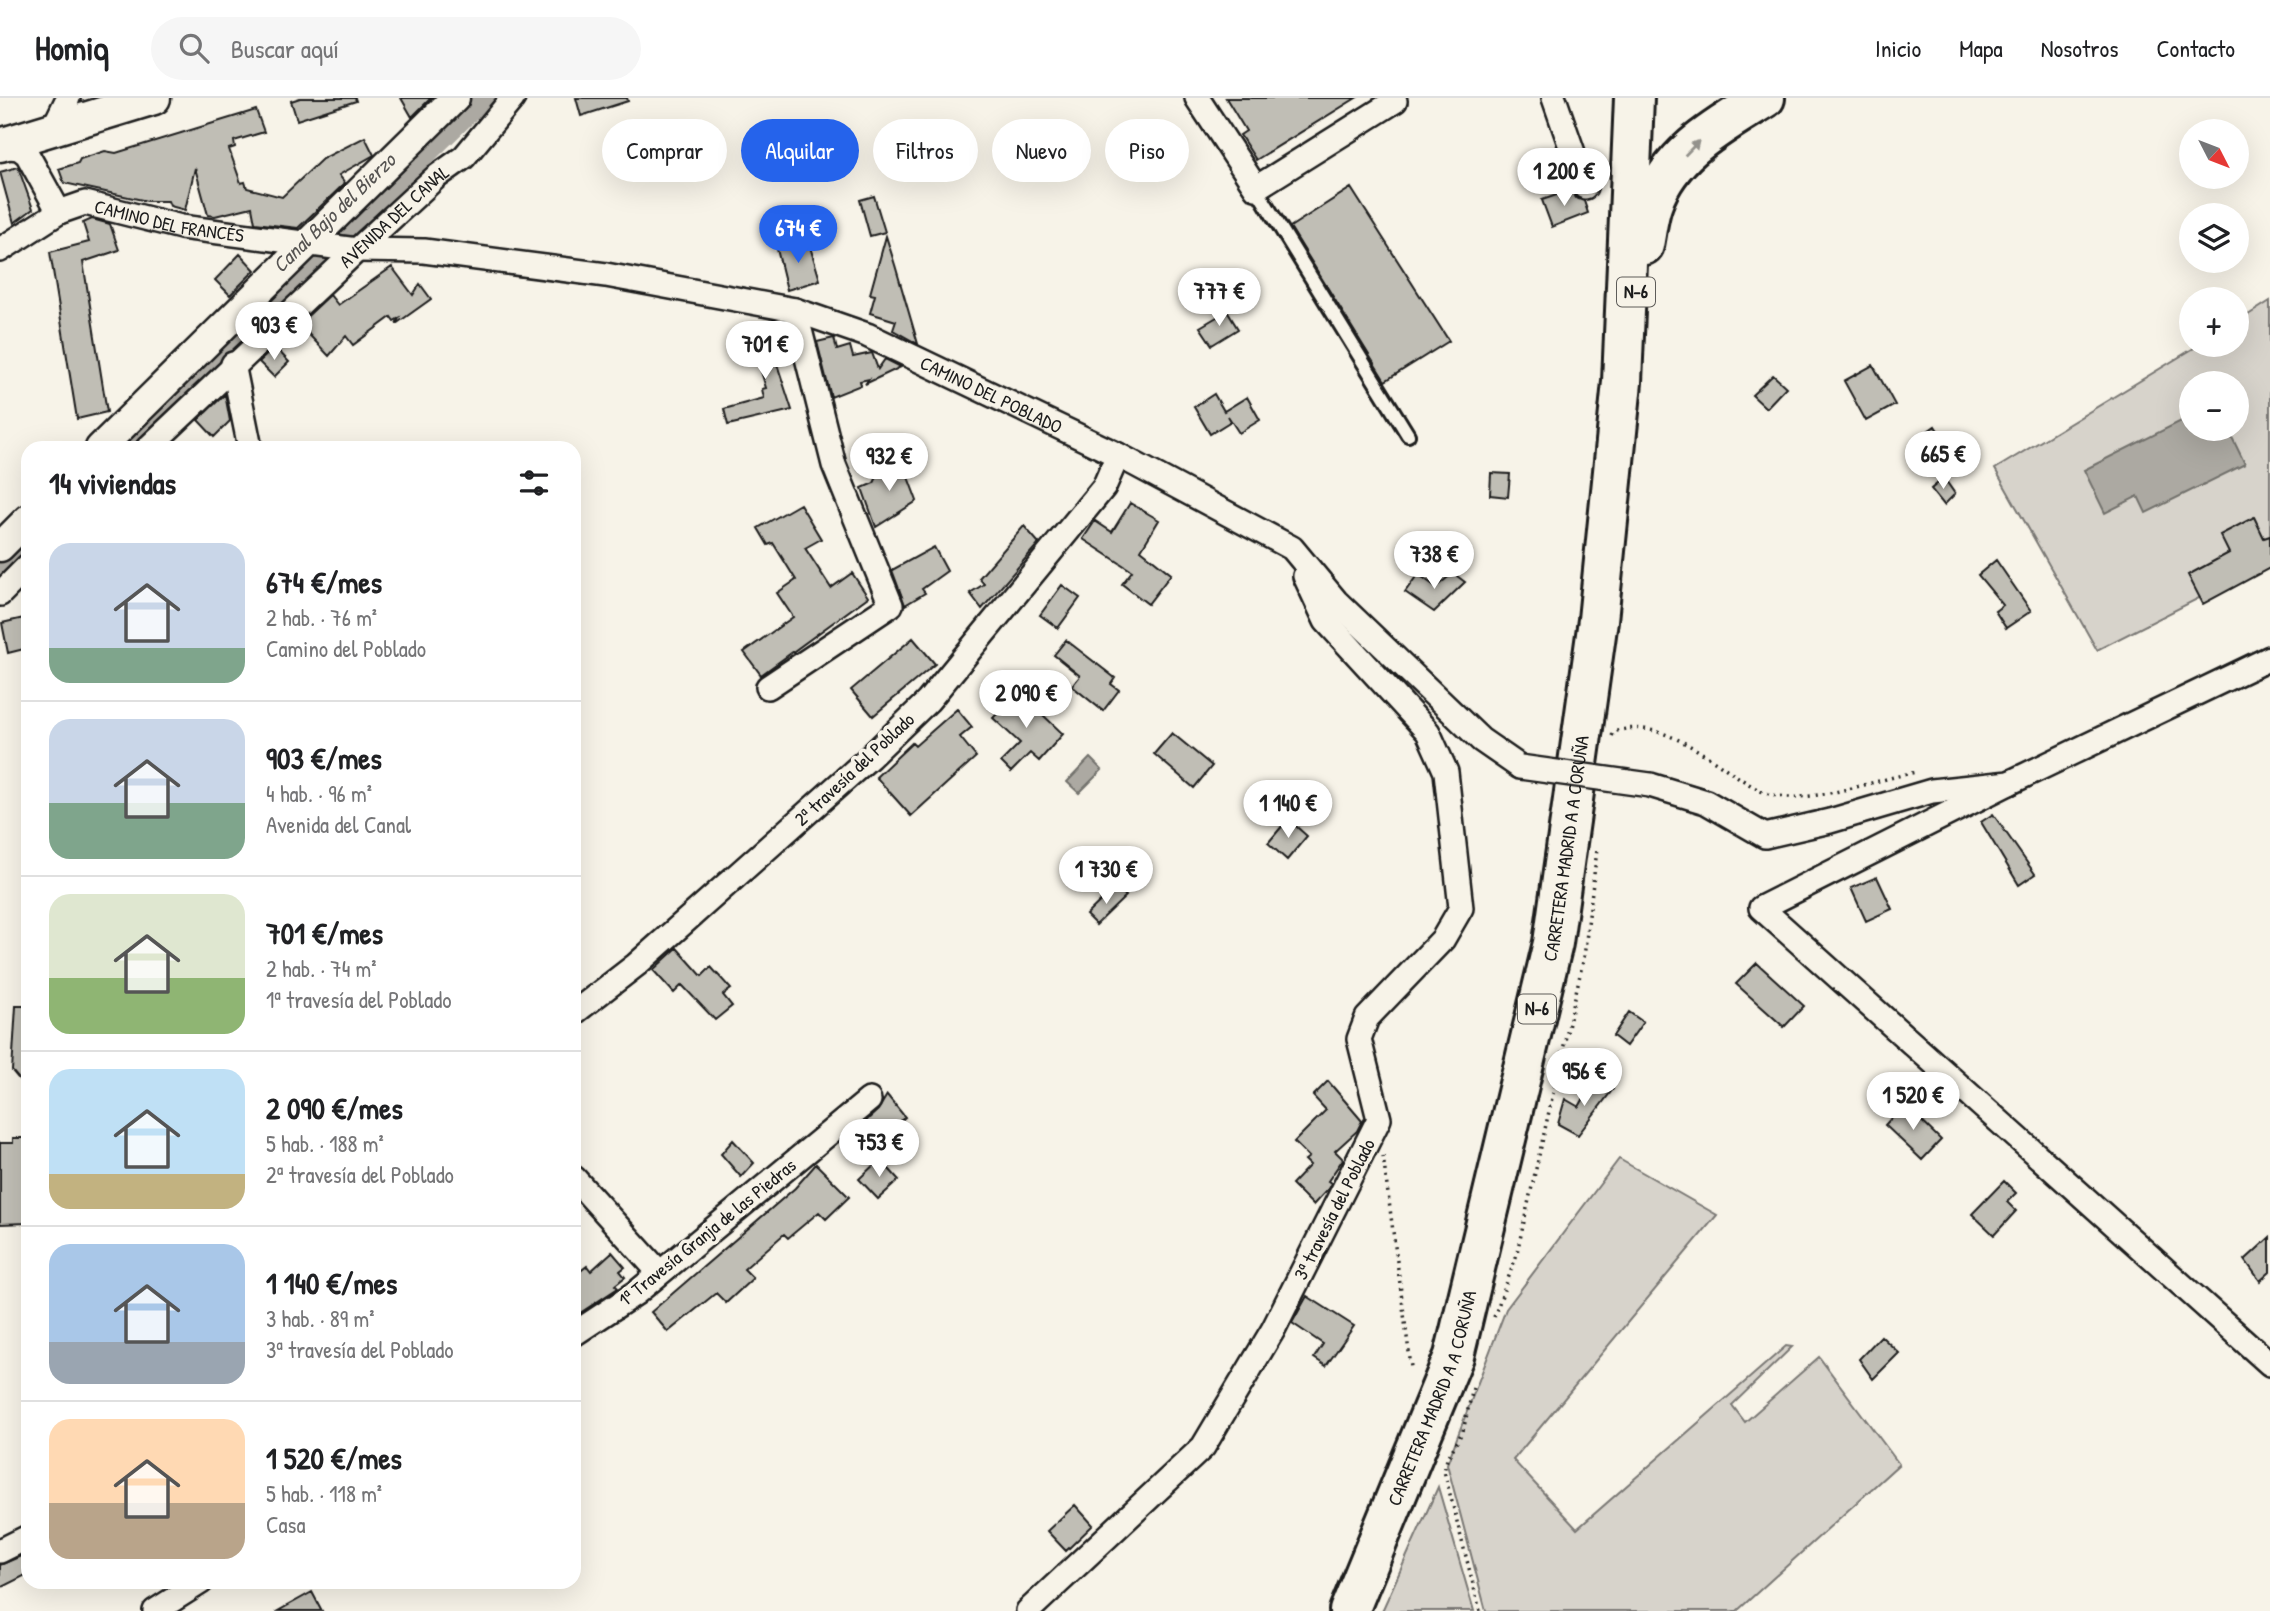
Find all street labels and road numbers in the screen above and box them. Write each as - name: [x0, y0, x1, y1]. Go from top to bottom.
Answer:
- street label: AVENIDA DEL CANAL: [333, 159, 454, 273]
- street label: CAMINO DEL FRANCÉS: [92, 193, 246, 248]
- road number: N-6: [1617, 278, 1655, 307]
- street label: CAMINO DEL POBLADO: [916, 349, 1067, 440]
- street label: 2ª travesía del Poblado: [788, 706, 920, 831]
- street label: CARRETERA MADRID A A CORUÑA: [1536, 734, 1595, 964]
- road number: N-6: [1518, 994, 1556, 1024]
- street label: 3ª travesía del Poblado: [1287, 1134, 1381, 1284]
- street label: 1ª Travesía Granja de las Piedras: [613, 1152, 801, 1312]
- street label: CARRETERA MADRID A A CORUÑA: [1381, 1288, 1482, 1510]

